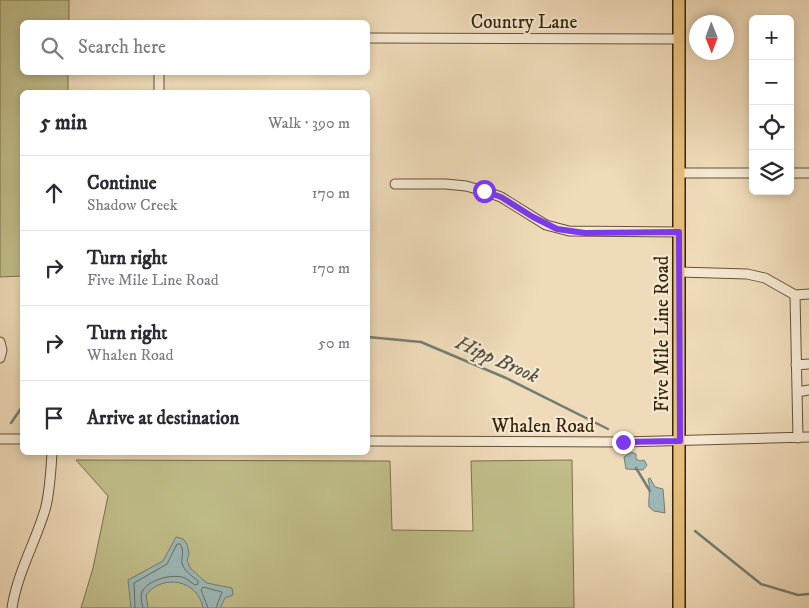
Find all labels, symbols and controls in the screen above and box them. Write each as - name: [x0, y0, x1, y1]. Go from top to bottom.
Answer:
- street label: Country Lane: [471, 11, 577, 34]
- north arrow: [689, 15, 734, 60]
- map controls: [749, 15, 794, 195]
- button: +: [749, 15, 794, 60]
- search box: [20, 20, 370, 75]
- icon: search: [38, 34, 66, 62]
- text: Search here: [78, 36, 166, 59]
- button: −: [749, 60, 794, 105]
- button: locate: [749, 105, 794, 150]
- text: 5 min: [40, 110, 87, 136]
- text: Walk · 390 m: [268, 113, 350, 133]
- button: layers: [749, 150, 794, 195]
- text: Continue: [87, 172, 157, 195]
- icon: ahead: [40, 179, 68, 207]
- route start: [473, 180, 496, 203]
- text: 170 m: [312, 183, 350, 203]
- text: Shadow Creek: [87, 195, 178, 215]
- text: Turn right: [87, 247, 167, 270]
- icon: right: [40, 254, 68, 282]
- street label: Five Mile Line Road: [651, 255, 674, 412]
- text: 170 m: [312, 258, 350, 278]
- text: Five Mile Line Road: [87, 270, 219, 290]
- text: Turn right: [87, 322, 167, 345]
- icon: right: [40, 329, 68, 357]
- water label: Hipp Brook: [451, 330, 543, 390]
- text: 50 m: [318, 333, 350, 353]
- text: Whalen Road: [87, 345, 174, 365]
- icon: arrive: [40, 404, 68, 432]
- text: Arrive at destination: [87, 407, 239, 430]
- street label: Whalen Road: [491, 415, 595, 438]
- route end: [612, 431, 635, 454]

